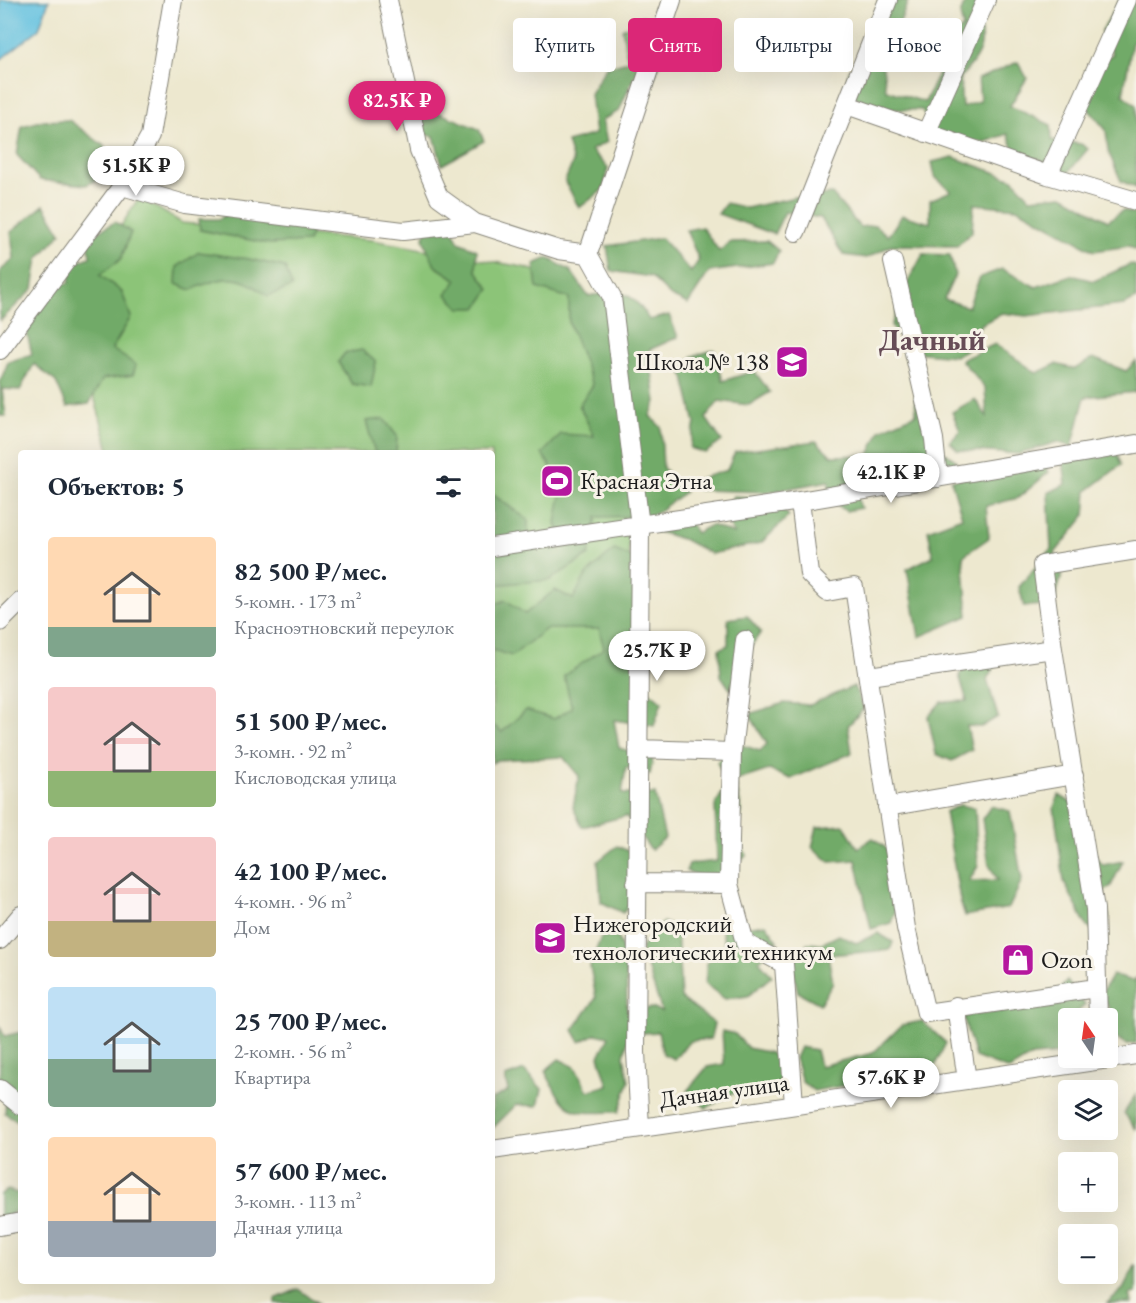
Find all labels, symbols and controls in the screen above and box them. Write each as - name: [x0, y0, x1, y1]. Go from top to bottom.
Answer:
- chip: Купить: [513, 18, 616, 72]
- chip: Снять: [628, 18, 722, 72]
- chip: Фильтры: [734, 18, 853, 72]
- chip: Новое: [865, 18, 962, 72]
- pin: 82.5K ₽: [342, 81, 452, 132]
- text: 82.5K ₽: [363, 87, 431, 113]
- pin: 51.5K ₽: [81, 146, 191, 197]
- text: 51.5K ₽: [102, 152, 170, 178]
- district label: Дачный: [878, 320, 986, 359]
- school or university icon: Школа № 138: [774, 344, 810, 380]
- place label: Школа № 138: [636, 346, 769, 377]
- pin: 42.1K ₽: [836, 453, 946, 504]
- text: 42.1K ₽: [857, 459, 925, 485]
- sports icon: Красная Этна: [539, 463, 575, 499]
- place label: Красная Этна: [580, 465, 712, 496]
- text: Объектов: 5: [48, 469, 185, 503]
- icon: filters: [432, 470, 465, 503]
- text: 82 500 ₽/мес.: [234, 554, 387, 588]
- icon: home: [96, 561, 168, 633]
- text: 5-комн. · 173 m²: [234, 588, 362, 614]
- text: Красноэтновский переулок: [234, 614, 454, 640]
- pin: 25.7K ₽: [602, 631, 712, 682]
- text: 25.7K ₽: [623, 637, 691, 663]
- text: 51 500 ₽/мес.: [234, 704, 387, 738]
- icon: home: [96, 711, 168, 783]
- text: 3-комн. · 92 m²: [234, 738, 352, 764]
- text: Кисловодская улица: [234, 764, 397, 790]
- text: 42 100 ₽/мес.: [234, 854, 387, 888]
- icon: home: [96, 861, 168, 933]
- text: 4-комн. · 96 m²: [234, 888, 352, 914]
- place label: Нижегородский технологический техникум: [573, 908, 833, 967]
- text: Дом: [234, 914, 270, 940]
- school or university icon: Нижегородский технологический техникум: [532, 920, 568, 956]
- shop icon: Ozon: [1000, 942, 1036, 978]
- place label: Ozon: [1041, 944, 1093, 975]
- text: 25 700 ₽/мес.: [234, 1004, 387, 1038]
- north arrow: [1058, 1008, 1118, 1068]
- map controls: [1058, 1008, 1118, 1284]
- icon: home: [96, 1011, 168, 1083]
- text: 2-комн. · 56 m²: [234, 1038, 352, 1064]
- pin: 57.6K ₽: [836, 1058, 946, 1109]
- text: Квартира: [234, 1064, 311, 1090]
- text: 57.6K ₽: [857, 1064, 925, 1090]
- street label: Дачная улица: [657, 1066, 791, 1115]
- button: layers: [1058, 1080, 1118, 1140]
- button: +: [1058, 1152, 1118, 1212]
- text: 57 600 ₽/мес.: [234, 1154, 387, 1188]
- icon: home: [96, 1161, 168, 1233]
- text: 3-комн. · 113 m²: [234, 1188, 362, 1214]
- text: Дачная улица: [234, 1214, 343, 1240]
- button: −: [1058, 1224, 1118, 1284]

